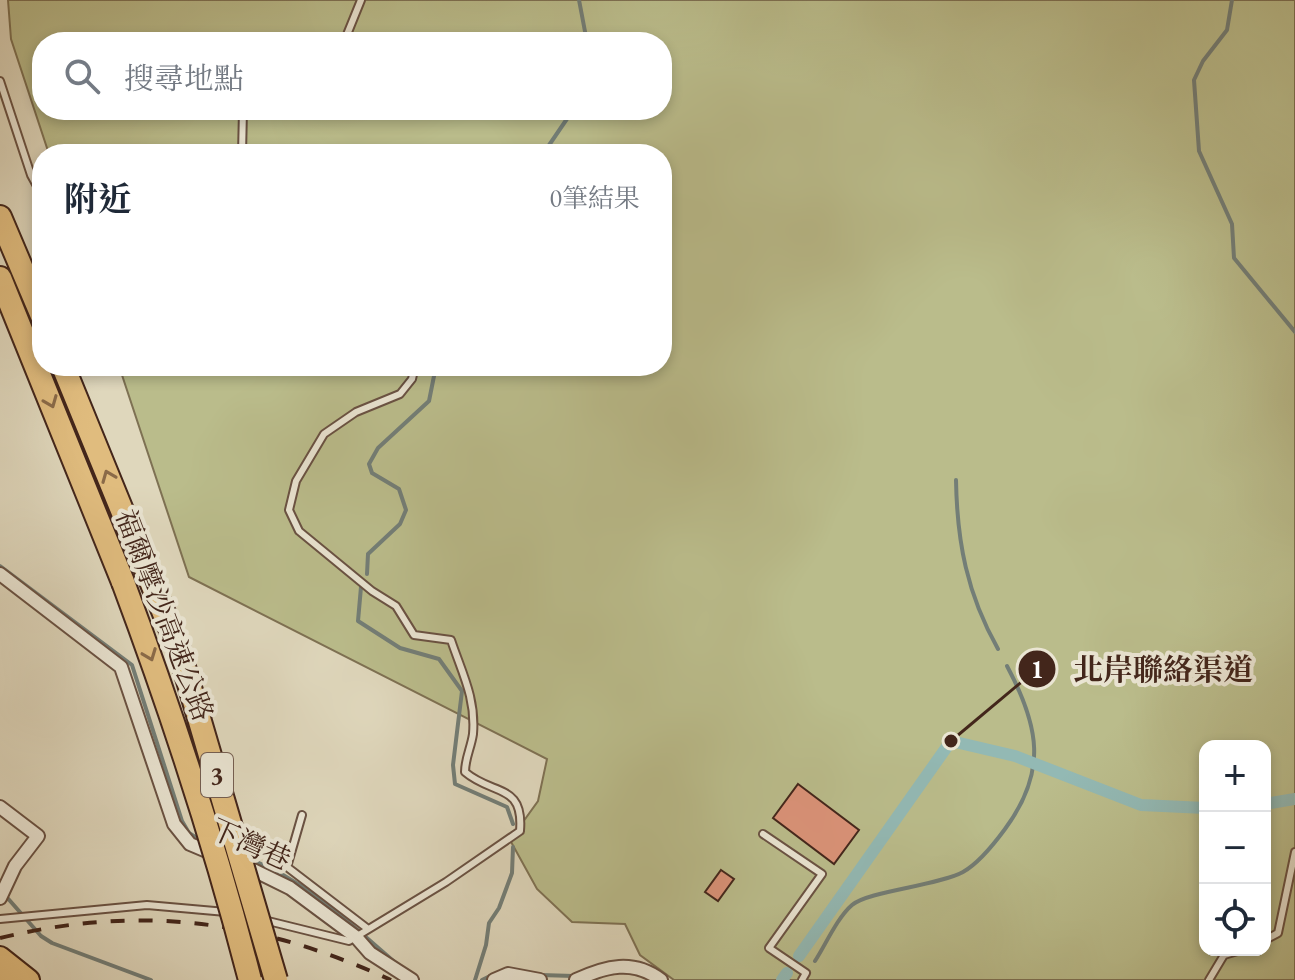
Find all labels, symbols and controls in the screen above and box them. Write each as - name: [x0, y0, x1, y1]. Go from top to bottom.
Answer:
- search box: [32, 32, 672, 120]
- icon: search: [60, 54, 104, 98]
- text: 搜尋地點: [124, 59, 244, 98]
- text: 附近: [64, 177, 132, 221]
- text: 0筆結果: [550, 181, 640, 215]
- one-way arrow: [41, 394, 57, 409]
- one-way arrow: [101, 470, 118, 484]
- street label: 福爾摩沙高速公路: [108, 504, 222, 726]
- callout: 北岸聯絡渠道: [1017, 642, 1269, 696]
- one-way arrow: [140, 647, 157, 661]
- text: 北岸聯絡渠道: [1073, 650, 1253, 689]
- text: 1: [1031, 654, 1043, 685]
- map controls: [1199, 740, 1271, 956]
- button: +: [1199, 740, 1271, 812]
- road number: 3: [201, 753, 233, 797]
- street label: 下灣巷: [205, 810, 297, 878]
- button: −: [1199, 812, 1271, 884]
- button: locate: [1199, 884, 1271, 956]

